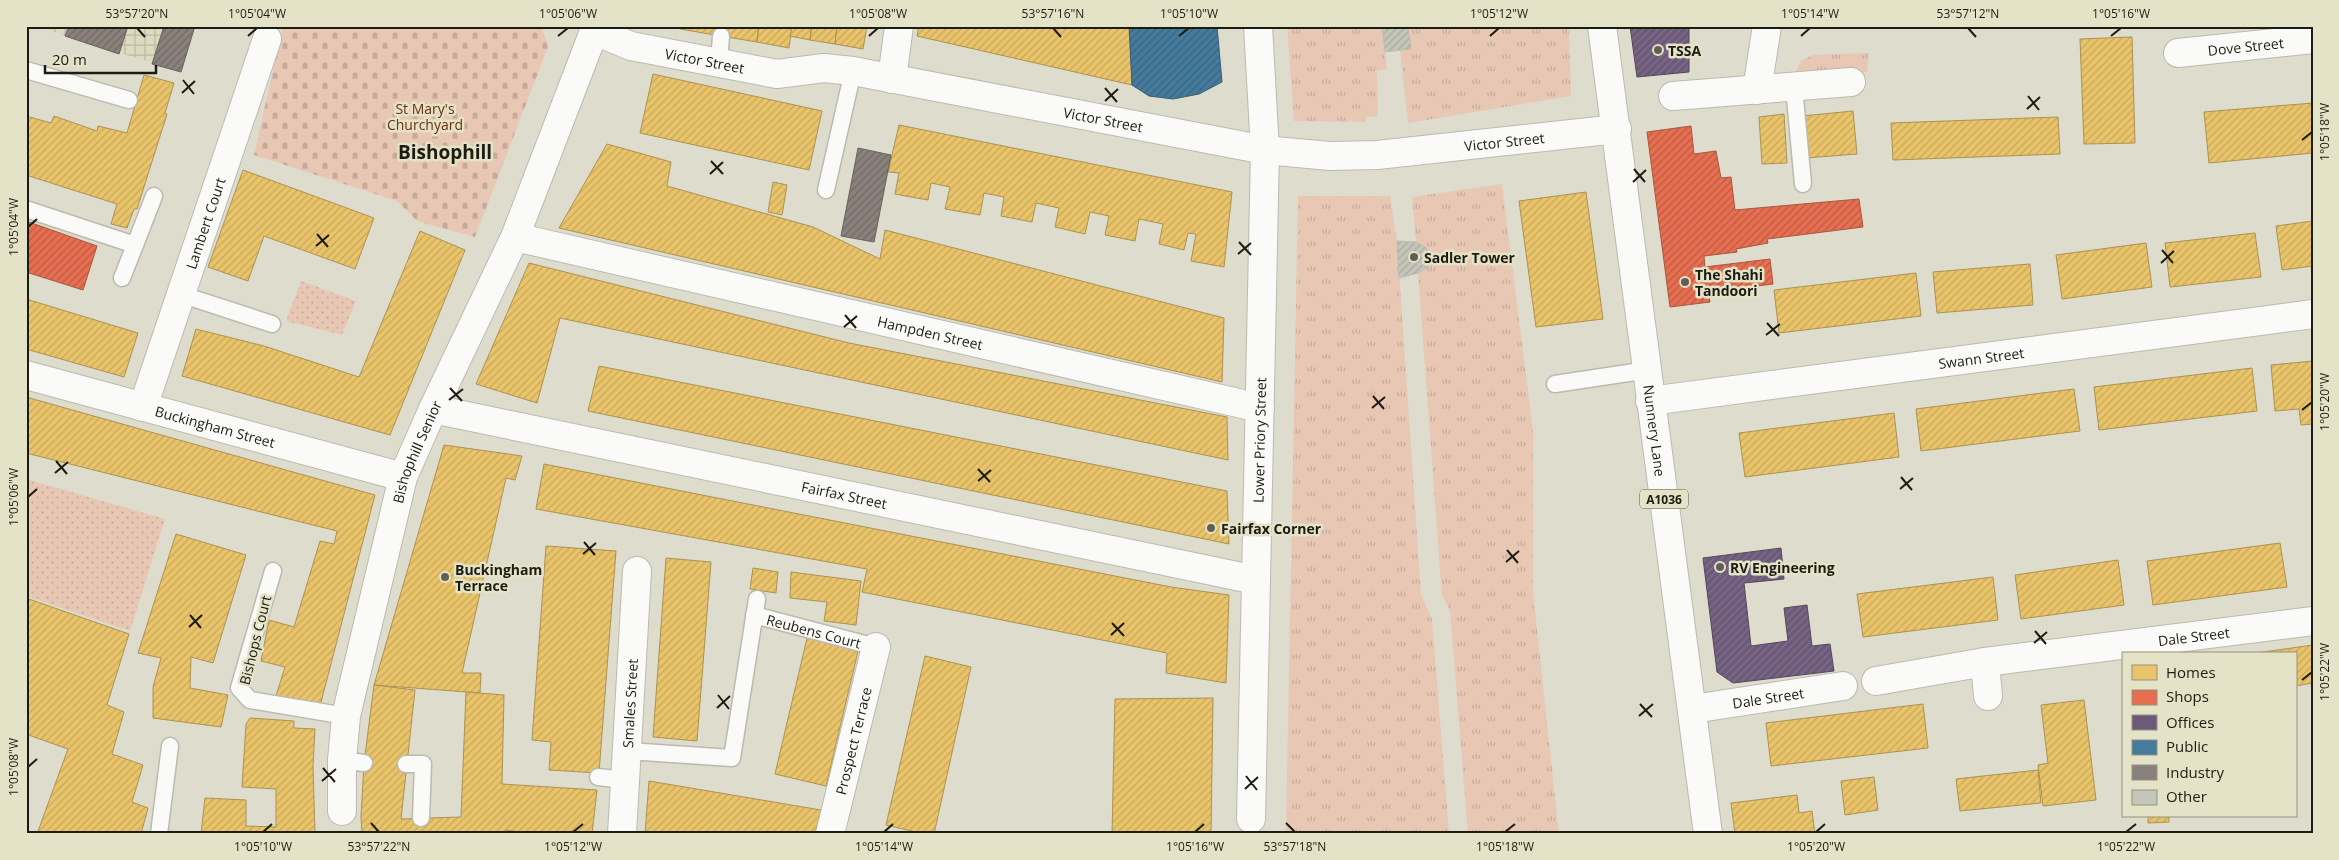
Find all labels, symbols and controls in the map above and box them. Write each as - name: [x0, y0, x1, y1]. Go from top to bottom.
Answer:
- text: 53°57'20"N: [106, 5, 168, 22]
- text: 1°05'04"W: [228, 5, 286, 22]
- text: 1°05'06"W: [539, 5, 597, 22]
- text: 1°05'08"W: [849, 5, 907, 22]
- text: 53°57'16"N: [1022, 5, 1084, 22]
- text: 1°05'10"W: [1160, 5, 1218, 22]
- text: 1°05'12"W: [1470, 5, 1528, 22]
- text: 1°05'14"W: [1781, 5, 1839, 22]
- text: 53°57'12"N: [1937, 5, 1999, 22]
- text: 1°05'16"W: [2092, 5, 2150, 22]
- street label: Dove Street: [2207, 33, 2285, 59]
- place label: TSSA: [1668, 41, 1702, 60]
- scale bar: [45, 42, 156, 74]
- street label: Victor Street: [663, 43, 746, 77]
- marker: TSSA: [1652, 44, 1664, 56]
- text: 20 m: [52, 49, 87, 69]
- park label: St Mary's Churchyard: [387, 99, 463, 134]
- street label: Victor Street: [1062, 102, 1145, 136]
- text: 1°05'18"W: [2316, 103, 2333, 161]
- street label: Victor Street: [1463, 127, 1545, 155]
- district label: Bishophill: [398, 139, 492, 165]
- street label: Lambert Court: [181, 175, 229, 271]
- text: 1°05'04"W: [5, 198, 22, 256]
- place label: Sadler Tower: [1424, 248, 1516, 267]
- marker: Sadler Tower: [1408, 251, 1420, 263]
- place label: The Shahi Tandoori: [1695, 265, 1763, 300]
- marker: The Shahi Tandoori: [1679, 276, 1691, 288]
- street label: Hampden Street: [876, 311, 985, 354]
- street label: Swann Street: [1937, 343, 2025, 373]
- text: 1°05'20"W: [2316, 373, 2333, 431]
- street label: Lower Priory Street: [1248, 377, 1270, 503]
- street label: Nunnery Lane: [1640, 384, 1670, 478]
- street label: Bishophill Senior: [388, 397, 445, 505]
- street label: Buckingham Street: [153, 401, 277, 452]
- text: 1°05'06"W: [5, 468, 22, 526]
- street label: Fairfax Street: [800, 476, 889, 513]
- road number: A1036: [1640, 489, 1688, 508]
- place label: Fairfax Corner: [1221, 519, 1322, 538]
- marker: Fairfax Corner: [1205, 522, 1217, 534]
- place label: RV Engineering: [1730, 558, 1835, 577]
- place label: Buckingham Terrace: [455, 560, 542, 595]
- marker: RV Engineering: [1714, 561, 1726, 573]
- marker: Buckingham Terrace: [439, 571, 451, 583]
- street label: Bishops Court: [235, 593, 275, 687]
- street label: Reubens Court: [765, 609, 863, 652]
- street label: Dale Street: [2157, 622, 2231, 650]
- text: 1°05'22"W: [2316, 643, 2333, 701]
- legend: [2122, 652, 2296, 818]
- street label: Smales Street: [617, 658, 641, 748]
- text: Homes: [2166, 662, 2216, 682]
- street label: Dale Street: [1731, 683, 1805, 712]
- street label: Prospect Terrace: [831, 685, 875, 797]
- text: Shops: [2166, 686, 2209, 706]
- text: Offices: [2166, 712, 2214, 732]
- text: Public: [2166, 736, 2208, 756]
- text: 1°05'08"W: [5, 738, 22, 796]
- text: Industry: [2166, 762, 2224, 782]
- text: Other: [2166, 786, 2207, 806]
- text: 1°05'10"W: [234, 838, 292, 855]
- text: 53°57'22"N: [348, 838, 410, 855]
- text: 1°05'12"W: [544, 838, 602, 855]
- text: 1°05'14"W: [855, 838, 913, 855]
- text: 1°05'16"W: [1166, 838, 1224, 855]
- text: 53°57'18"N: [1264, 838, 1326, 855]
- text: 1°05'18"W: [1476, 838, 1534, 855]
- text: 1°05'20"W: [1787, 838, 1845, 855]
- text: 1°05'22"W: [2097, 838, 2155, 855]

